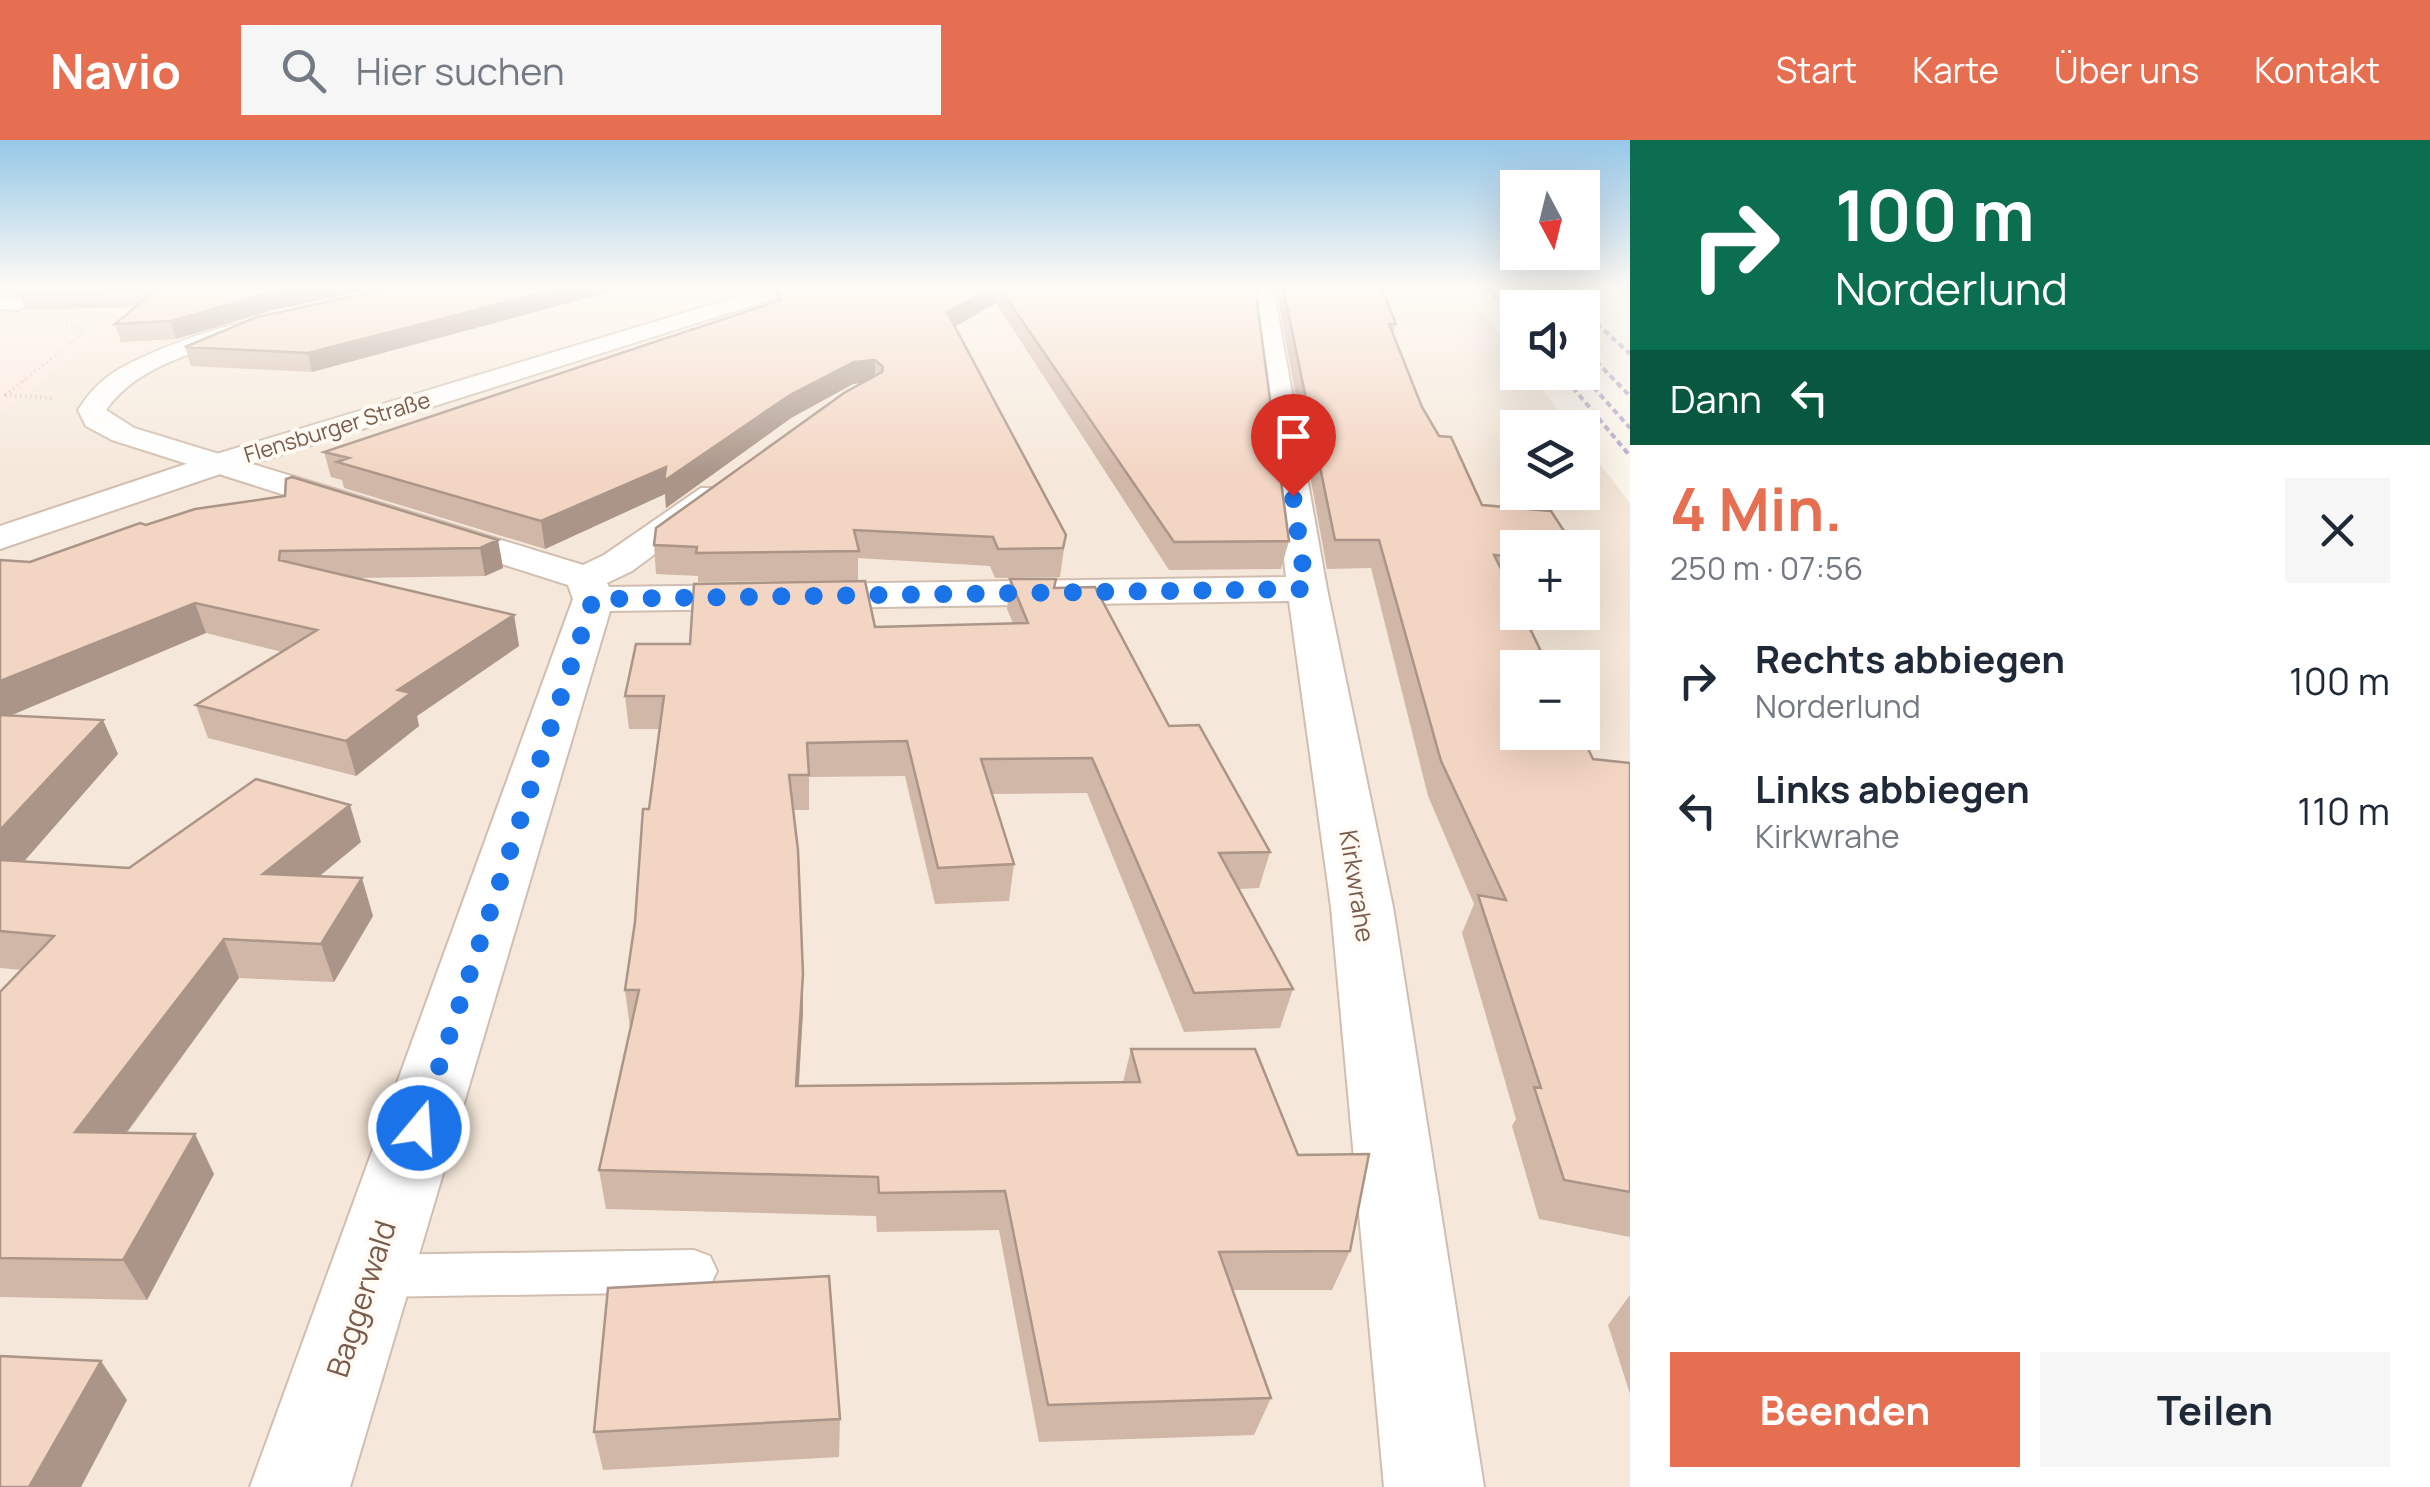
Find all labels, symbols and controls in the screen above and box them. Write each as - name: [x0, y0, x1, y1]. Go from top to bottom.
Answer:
- search box: [241, 25, 941, 115]
- text: Navio: [50, 38, 181, 103]
- icon: search: [276, 43, 331, 98]
- text: Hier suchen: [356, 44, 565, 96]
- text: Start: [1776, 46, 1857, 94]
- text: Karte: [1912, 46, 1999, 94]
- text: Über uns: [2054, 46, 2199, 94]
- text: Kontakt: [2254, 46, 2380, 94]
- text: 100 m: [1835, 166, 2035, 262]
- north arrow: [1500, 170, 1600, 270]
- map controls: [1500, 170, 1600, 750]
- icon: right: [1670, 180, 1800, 310]
- text: Norderlund: [1835, 257, 2068, 319]
- button: sound: [1500, 290, 1600, 390]
- icon: left: [1782, 370, 1837, 425]
- text: Dann: [1670, 372, 1762, 424]
- street label: Flensburger Straße: [240, 384, 434, 470]
- pin: [1251, 394, 1336, 497]
- icon: arrive: [1266, 409, 1321, 464]
- button: layers: [1500, 410, 1600, 510]
- text: 4 Min.: [1670, 467, 1842, 549]
- button: close: [2285, 478, 2390, 583]
- button: +: [1500, 530, 1600, 630]
- text: 250 m · 07:56: [1670, 546, 1863, 590]
- text: Rechts abbiegen: [1755, 632, 2065, 684]
- button: −: [1500, 650, 1600, 750]
- icon: right: [1670, 653, 1725, 708]
- text: 100 m: [2289, 654, 2390, 706]
- text: Norderlund: [1755, 684, 1921, 728]
- text: Links abbiegen: [1755, 762, 2030, 814]
- icon: left: [1670, 783, 1725, 838]
- text: 110 m: [2297, 784, 2390, 836]
- text: Kirkwrahe: [1755, 814, 1900, 858]
- street label: Kirkwrahe: [1331, 827, 1384, 945]
- position arrow: [367, 1076, 471, 1180]
- street label: Baggerwald: [316, 1215, 405, 1382]
- button: Beenden: [1670, 1352, 2020, 1467]
- button: Teilen: [2040, 1352, 2390, 1467]

